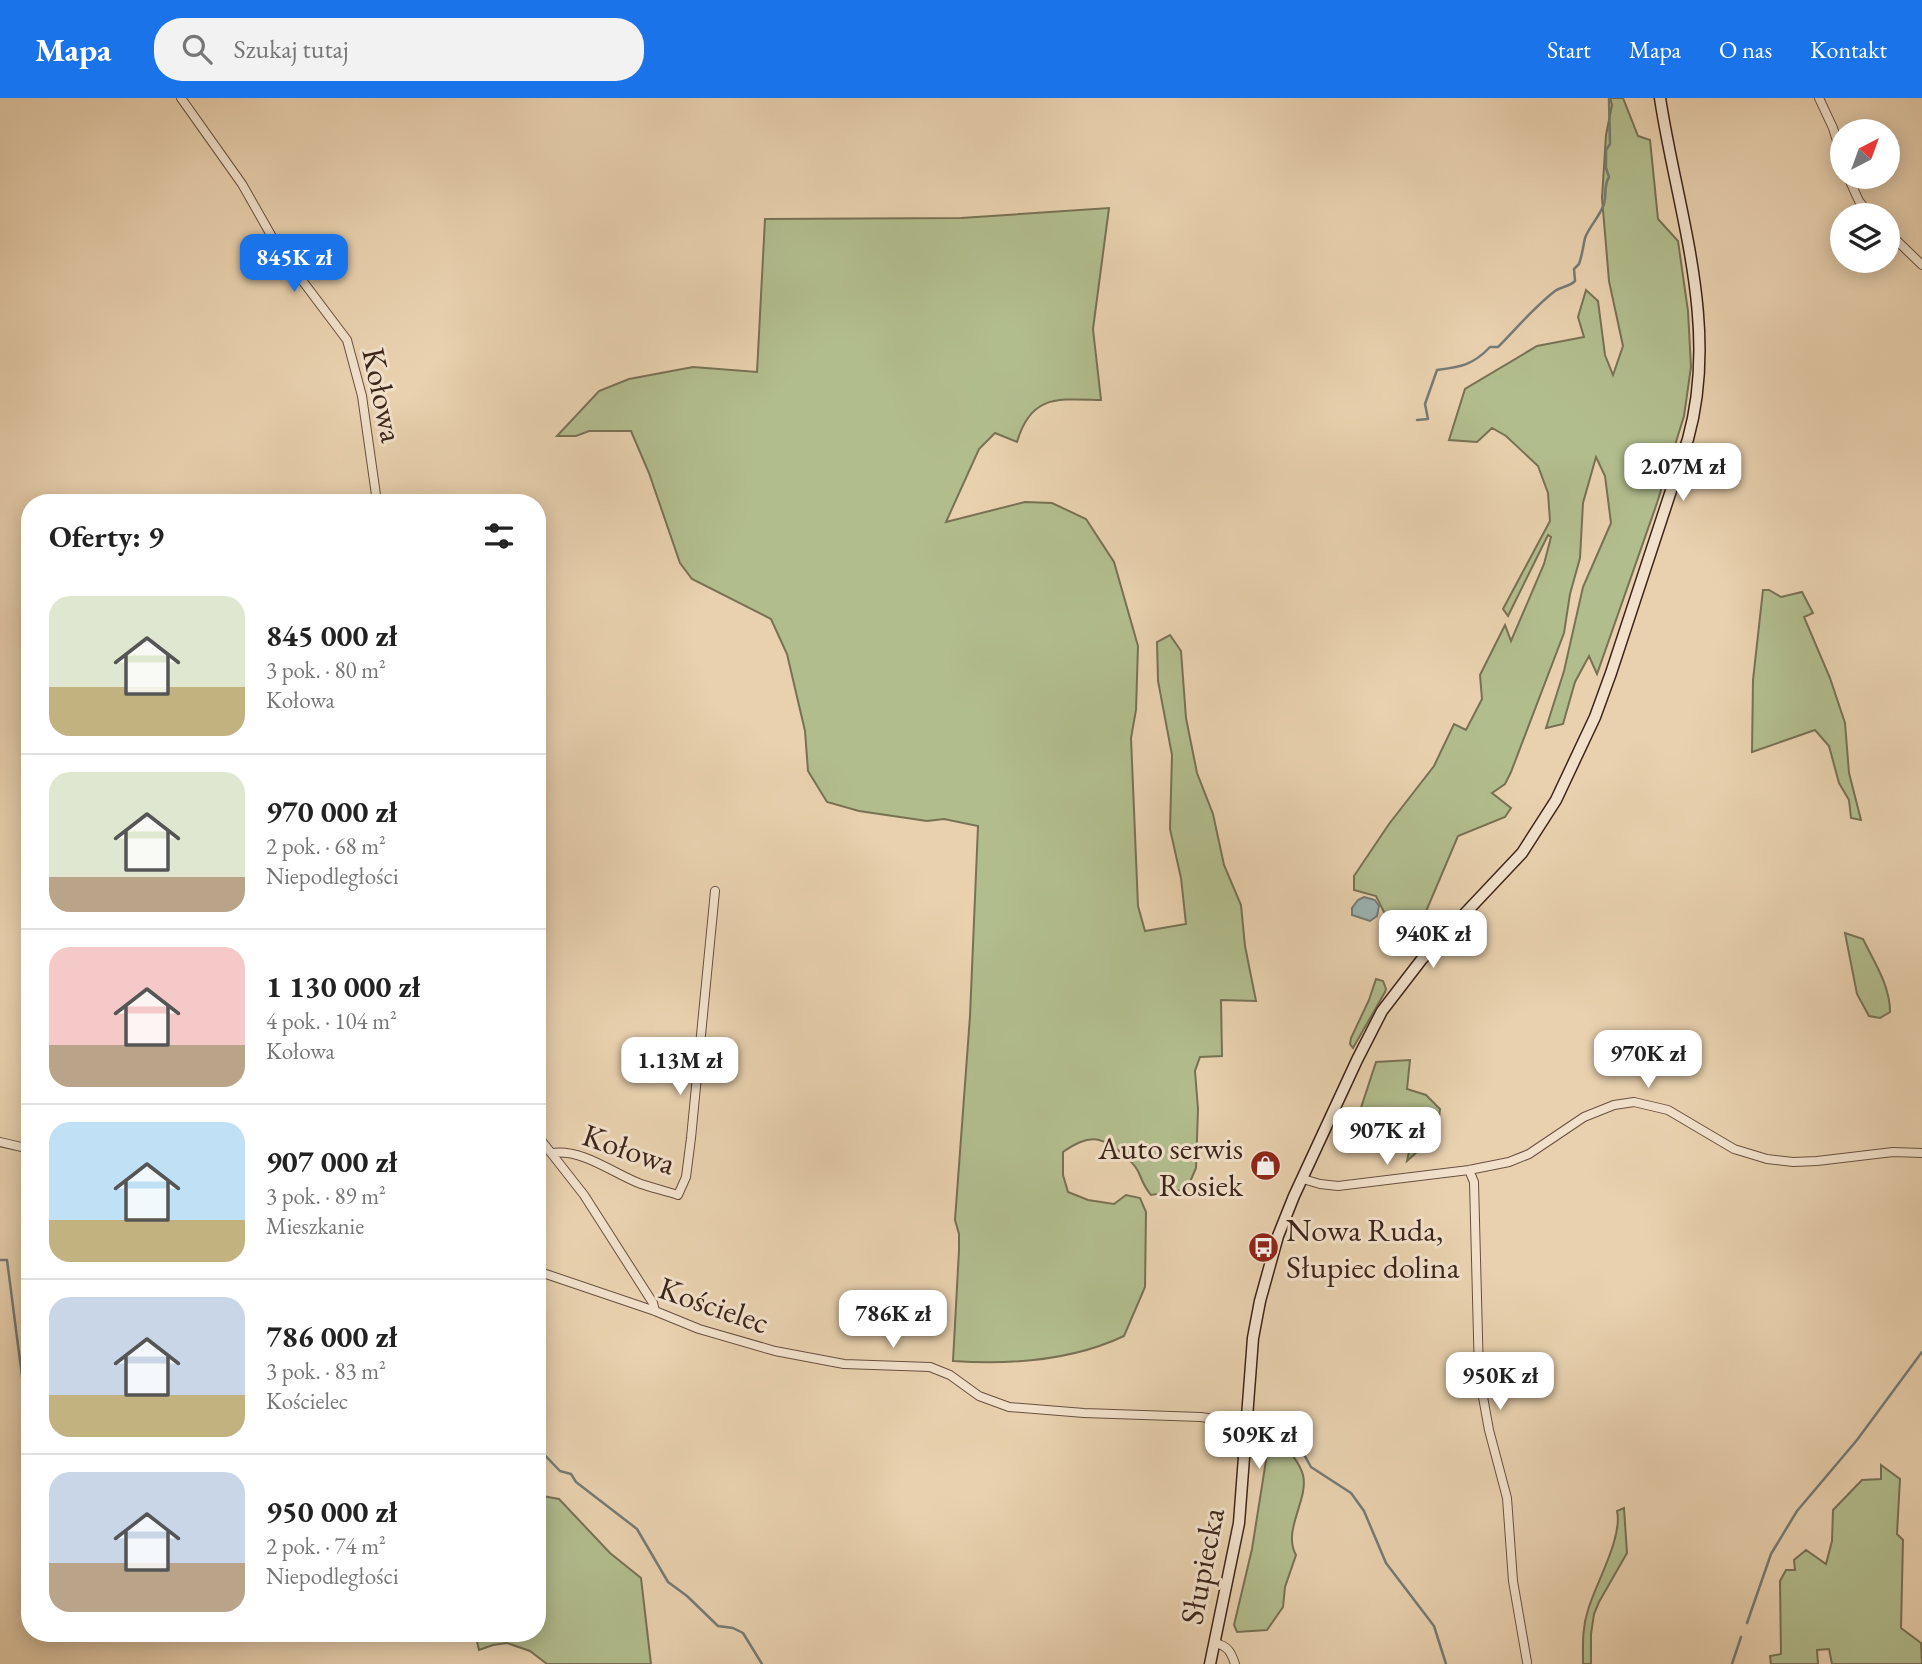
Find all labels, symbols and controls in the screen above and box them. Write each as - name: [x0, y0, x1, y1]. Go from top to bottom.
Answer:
- search box: [154, 18, 644, 81]
- text: Mapa: [35, 28, 112, 71]
- icon: search: [178, 30, 216, 68]
- text: Szukaj tutaj: [234, 32, 349, 66]
- text: Start: [1547, 34, 1591, 65]
- text: Mapa: [1629, 34, 1681, 65]
- text: O nas: [1719, 34, 1772, 65]
- text: Kontakt: [1810, 34, 1887, 65]
- north arrow: [1830, 119, 1900, 189]
- map controls: [1830, 119, 1900, 273]
- button: layers: [1830, 203, 1900, 273]
- pin: 845K zł: [229, 234, 359, 294]
- text: 845K zł: [256, 242, 332, 272]
- street label: Kołowa: [353, 344, 414, 446]
- pin: 2.07M zł: [1611, 444, 1755, 503]
- text: 2.07M zł: [1640, 451, 1726, 481]
- text: Oferty: 9: [49, 517, 164, 556]
- icon: filters: [480, 517, 518, 555]
- text: 845 000 zł: [266, 616, 397, 655]
- icon: home: [105, 624, 189, 708]
- text: 3 pok. · 80 m²: [266, 655, 386, 685]
- text: Kołowa: [266, 685, 335, 715]
- text: 970 000 zł: [266, 792, 397, 831]
- icon: home: [105, 800, 189, 884]
- text: 2 pok. · 68 m²: [266, 831, 386, 861]
- text: Niepodległości: [266, 861, 399, 891]
- pin: 940K zł: [1368, 910, 1498, 970]
- text: 940K zł: [1395, 918, 1471, 948]
- text: 1 130 000 zł: [266, 967, 420, 1006]
- icon: home: [105, 975, 189, 1059]
- text: 4 pok. · 104 m²: [266, 1006, 397, 1036]
- pin: 970K zł: [1583, 1030, 1713, 1090]
- text: Kołowa: [266, 1036, 335, 1066]
- pin: 1.13M zł: [608, 1038, 752, 1097]
- text: 970K zł: [1610, 1038, 1686, 1068]
- text: 1.13M zł: [637, 1045, 723, 1075]
- pin: 907K zł: [1322, 1108, 1452, 1167]
- street label: Kołowa: [577, 1114, 681, 1185]
- text: 907K zł: [1349, 1115, 1425, 1145]
- place label: Auto serwis Rosiek: [1097, 1127, 1244, 1206]
- text: 907 000 zł: [266, 1142, 397, 1181]
- shop icon: Auto serwis Rosiek: [1249, 1149, 1283, 1183]
- icon: home: [105, 1150, 189, 1234]
- text: 3 pok. · 89 m²: [266, 1181, 386, 1211]
- place label: Nowa Ruda, Słupiec dolina: [1286, 1209, 1460, 1288]
- text: Mieszkanie: [266, 1211, 364, 1241]
- bus stop icon: Nowa Ruda, Słupiec dolina: [1246, 1231, 1280, 1265]
- street label: Kościelec: [653, 1267, 775, 1343]
- pin: 786K zł: [828, 1290, 958, 1350]
- text: 786K zł: [855, 1298, 931, 1328]
- text: 786 000 zł: [266, 1317, 397, 1356]
- icon: home: [105, 1325, 189, 1409]
- pin: 950K zł: [1435, 1352, 1565, 1412]
- text: 3 pok. · 83 m²: [266, 1356, 386, 1386]
- text: 950K zł: [1462, 1360, 1538, 1390]
- text: Kościelec: [266, 1386, 348, 1416]
- pin: 509K zł: [1194, 1412, 1324, 1471]
- text: 509K zł: [1221, 1419, 1297, 1449]
- text: 950 000 zł: [266, 1492, 397, 1531]
- icon: home: [105, 1500, 189, 1584]
- street label: Słupiecka: [1170, 1504, 1234, 1628]
- text: 2 pok. · 74 m²: [266, 1531, 386, 1561]
- text: Niepodległości: [266, 1561, 399, 1591]

